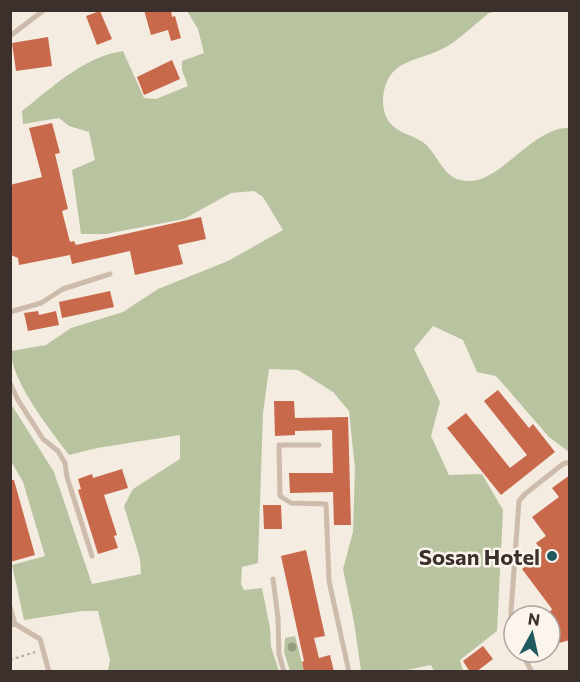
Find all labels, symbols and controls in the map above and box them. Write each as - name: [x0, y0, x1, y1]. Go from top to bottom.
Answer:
- place label: Sosan Hotel: [419, 543, 540, 570]
- marker: Sosan Hotel: [545, 549, 559, 563]
- north arrow: [502, 604, 562, 664]
- text: N: [527, 608, 541, 629]

